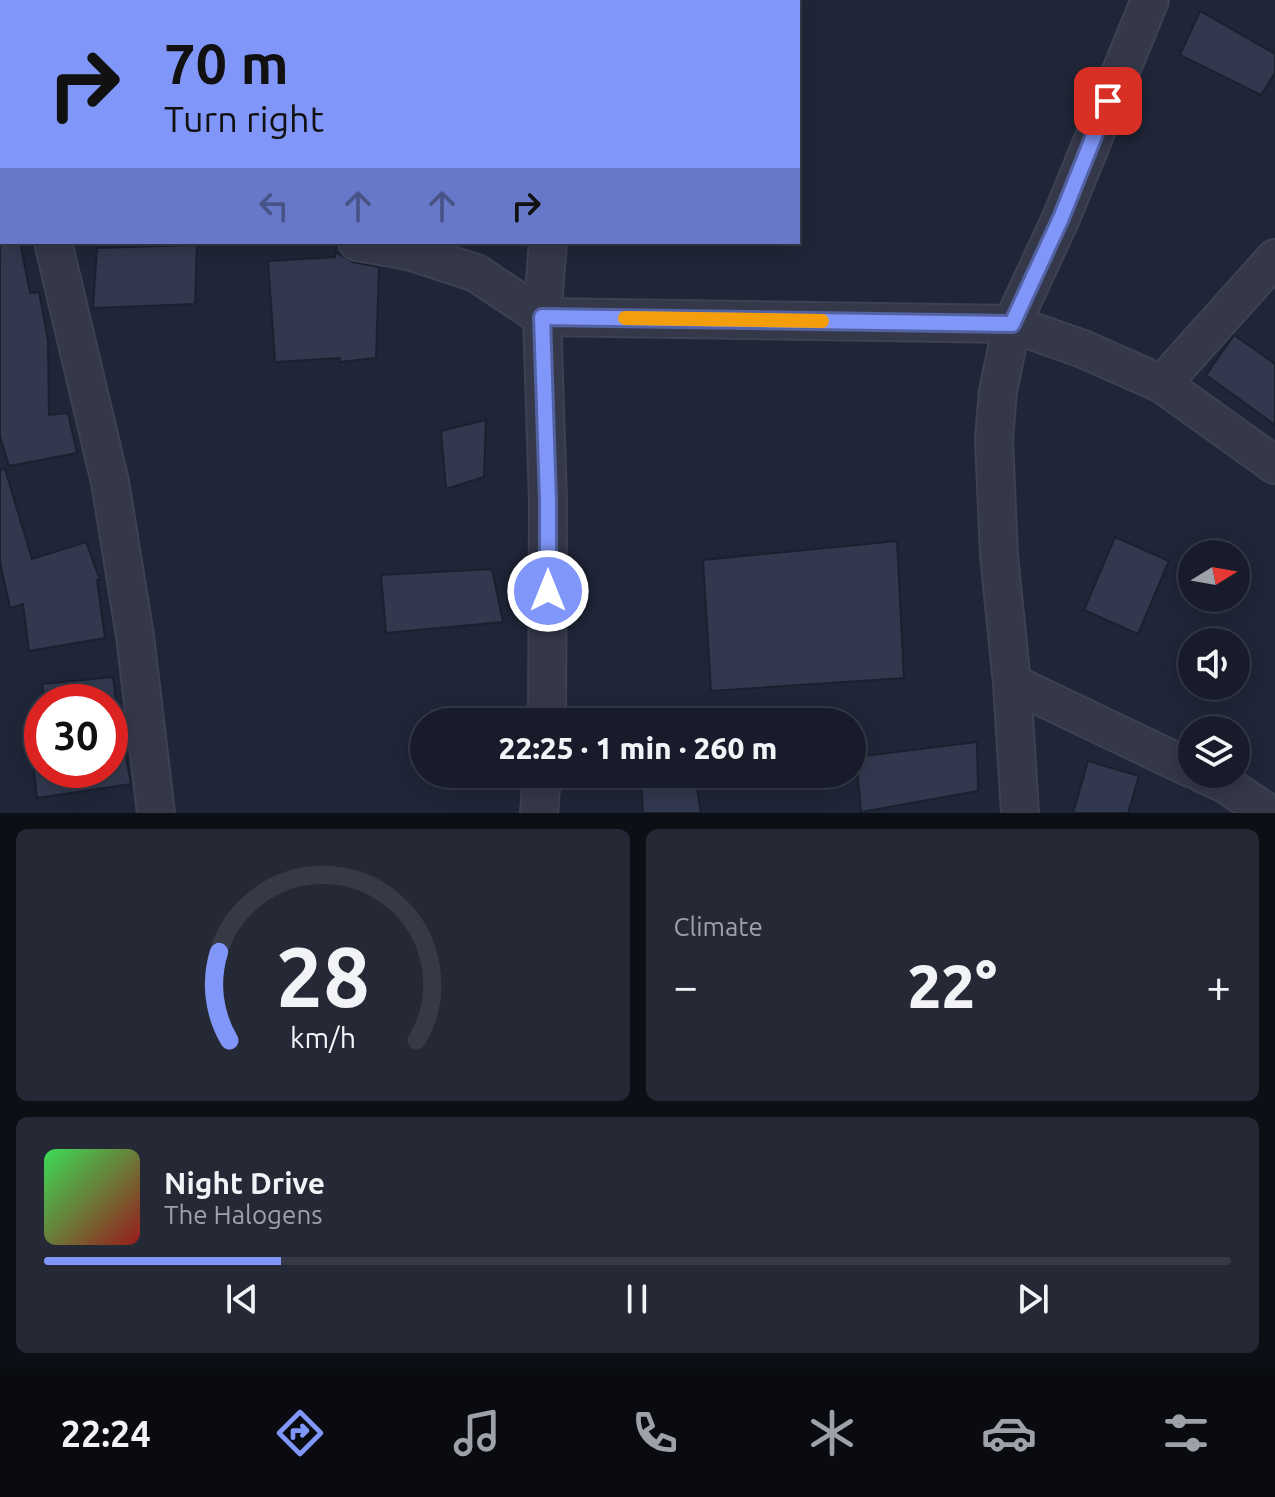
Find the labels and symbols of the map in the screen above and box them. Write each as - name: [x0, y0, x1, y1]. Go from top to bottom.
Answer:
- pin: [1074, 67, 1142, 135]
- north arrow: [1178, 540, 1250, 612]
- position arrow: [506, 549, 590, 633]
- speed limit sign: 30: [24, 684, 128, 788]

